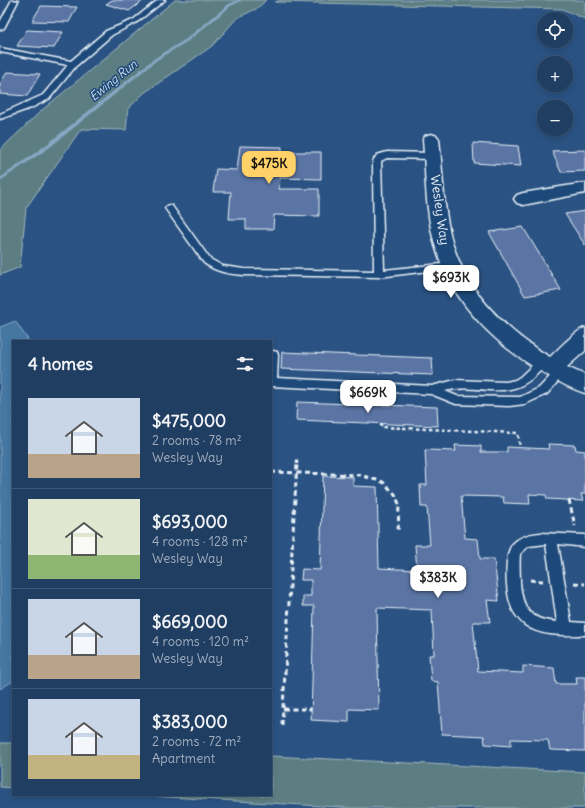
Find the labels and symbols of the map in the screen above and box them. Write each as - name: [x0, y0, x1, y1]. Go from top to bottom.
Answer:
- water label: Ewing Run: [86, 56, 141, 104]
- pin: $475K: [241, 151, 297, 185]
- street label: Wesley Way: [427, 174, 453, 246]
- pin: $693K: [423, 265, 479, 299]
- pin: $669K: [340, 380, 396, 414]
- pin: $383K: [410, 565, 466, 599]

